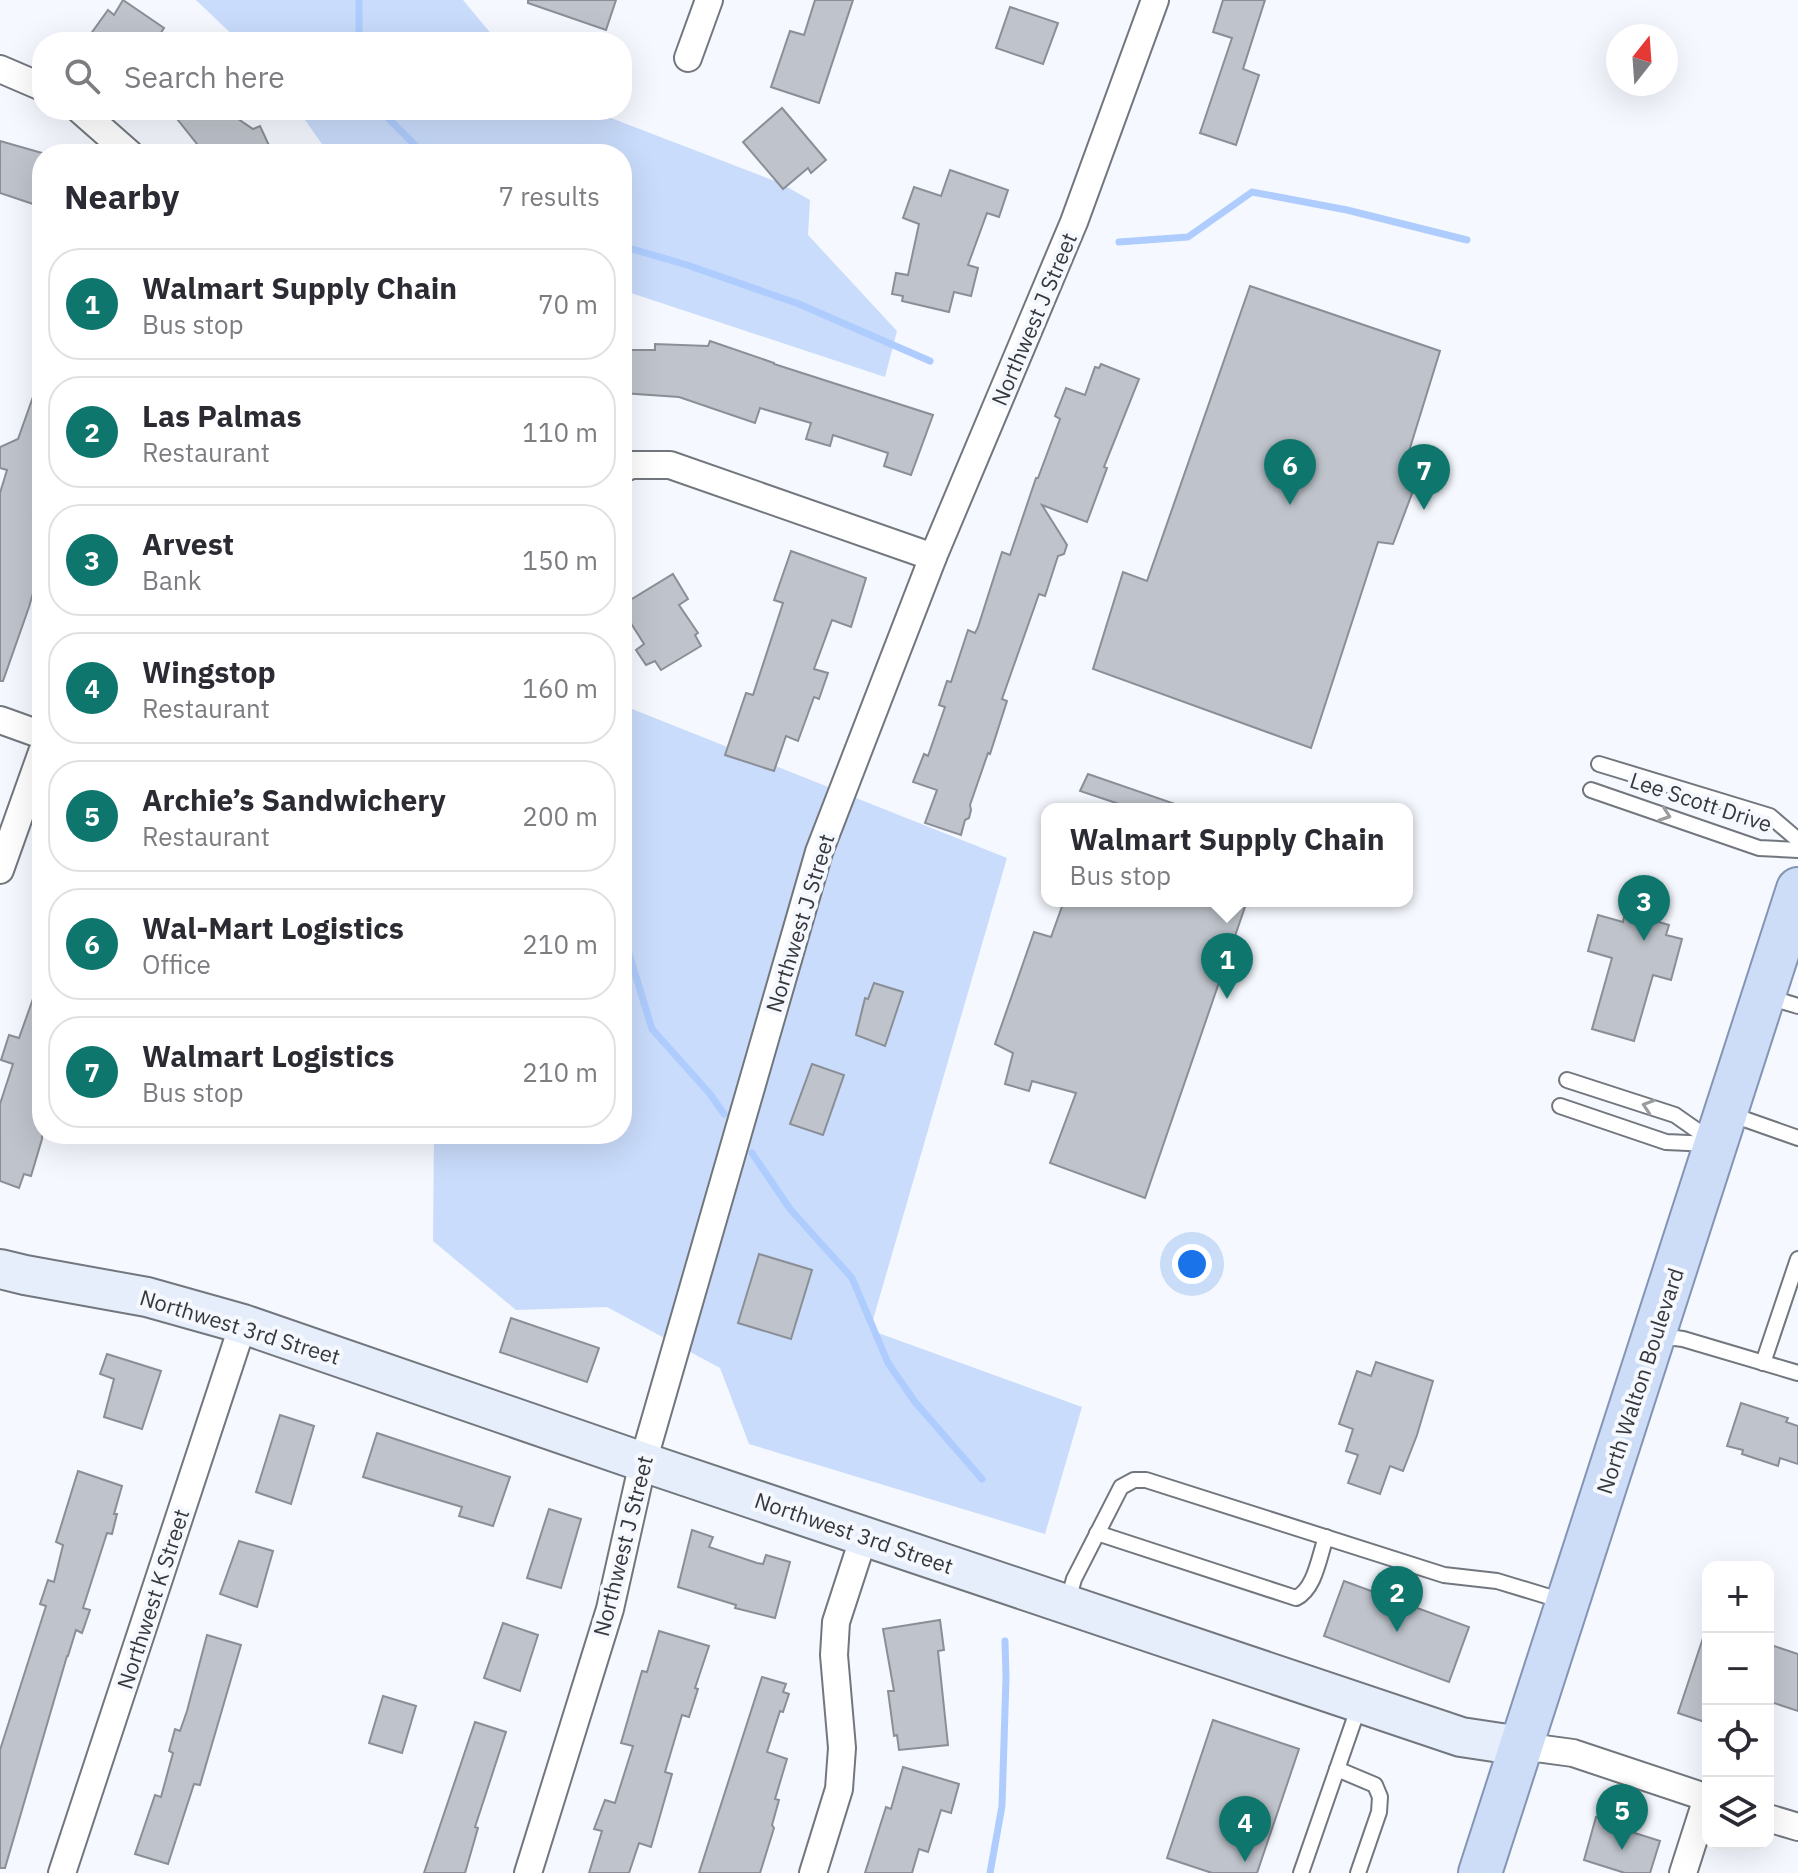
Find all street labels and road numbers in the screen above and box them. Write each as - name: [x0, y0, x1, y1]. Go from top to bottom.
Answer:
- street label: Northwest J Street: [984, 228, 1083, 410]
- street label: Lee Scott Drive: [1626, 765, 1776, 838]
- street label: Northwest J Street: [759, 830, 840, 1016]
- street label: North Walton Boulevard: [1589, 1264, 1690, 1498]
- street label: Northwest 3rd Street: [136, 1282, 344, 1371]
- street label: Northwest J Street: [586, 1452, 659, 1639]
- street label: Northwest 3rd Street: [751, 1485, 957, 1580]
- street label: Northwest K Street: [110, 1505, 195, 1693]

